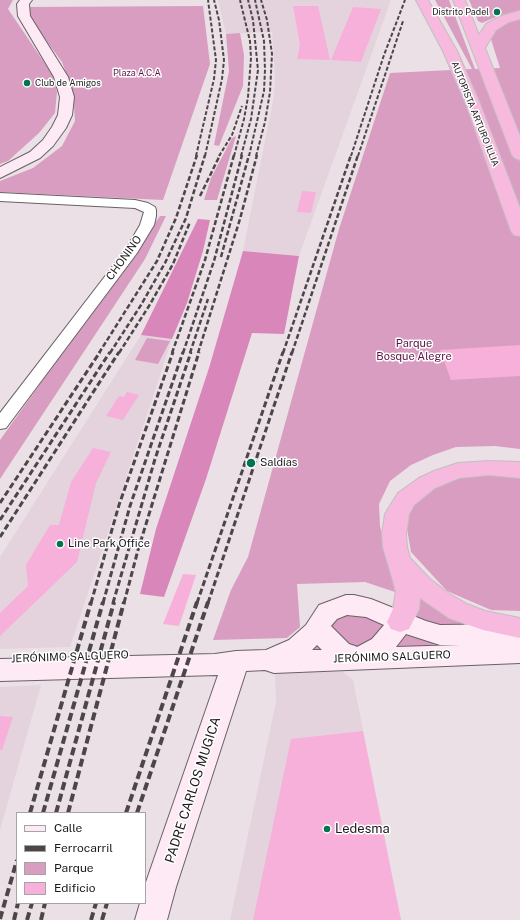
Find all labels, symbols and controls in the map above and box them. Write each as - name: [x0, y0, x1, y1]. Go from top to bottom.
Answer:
- place label: Distrito Padel: [432, 7, 489, 17]
- marker: Distrito Padel: [492, 7, 502, 17]
- street label: AUTOPISTA ARTURO ILLIA: [449, 60, 501, 168]
- park label: Plaza A.C.A: [113, 68, 161, 78]
- marker: Club de Amigos: [22, 78, 32, 88]
- place label: Club de Amigos: [35, 78, 101, 88]
- street label: CHONINO: [103, 233, 145, 283]
- park label: Parque Bosque Alegre: [376, 337, 452, 363]
- place label: Saldías: [260, 456, 297, 470]
- marker: Saldías: [245, 457, 257, 469]
- place label: Line Park Office: [68, 537, 150, 551]
- marker: Line Park Office: [55, 539, 65, 549]
- street label: JERÓNIMO SALGUERO: [11, 648, 129, 666]
- street label: JERÓNIMO SALGUERO: [333, 648, 451, 666]
- street label: PADRE CARLOS MUGICA: [162, 715, 224, 865]
- legend: [16, 812, 146, 904]
- text: Calle: [54, 821, 82, 835]
- place label: Ledesma: [335, 821, 390, 837]
- marker: Ledesma: [322, 824, 332, 834]
- text: Ferrocarril: [54, 841, 113, 855]
- text: Parque: [54, 861, 94, 875]
- text: Edificio: [54, 881, 96, 895]

